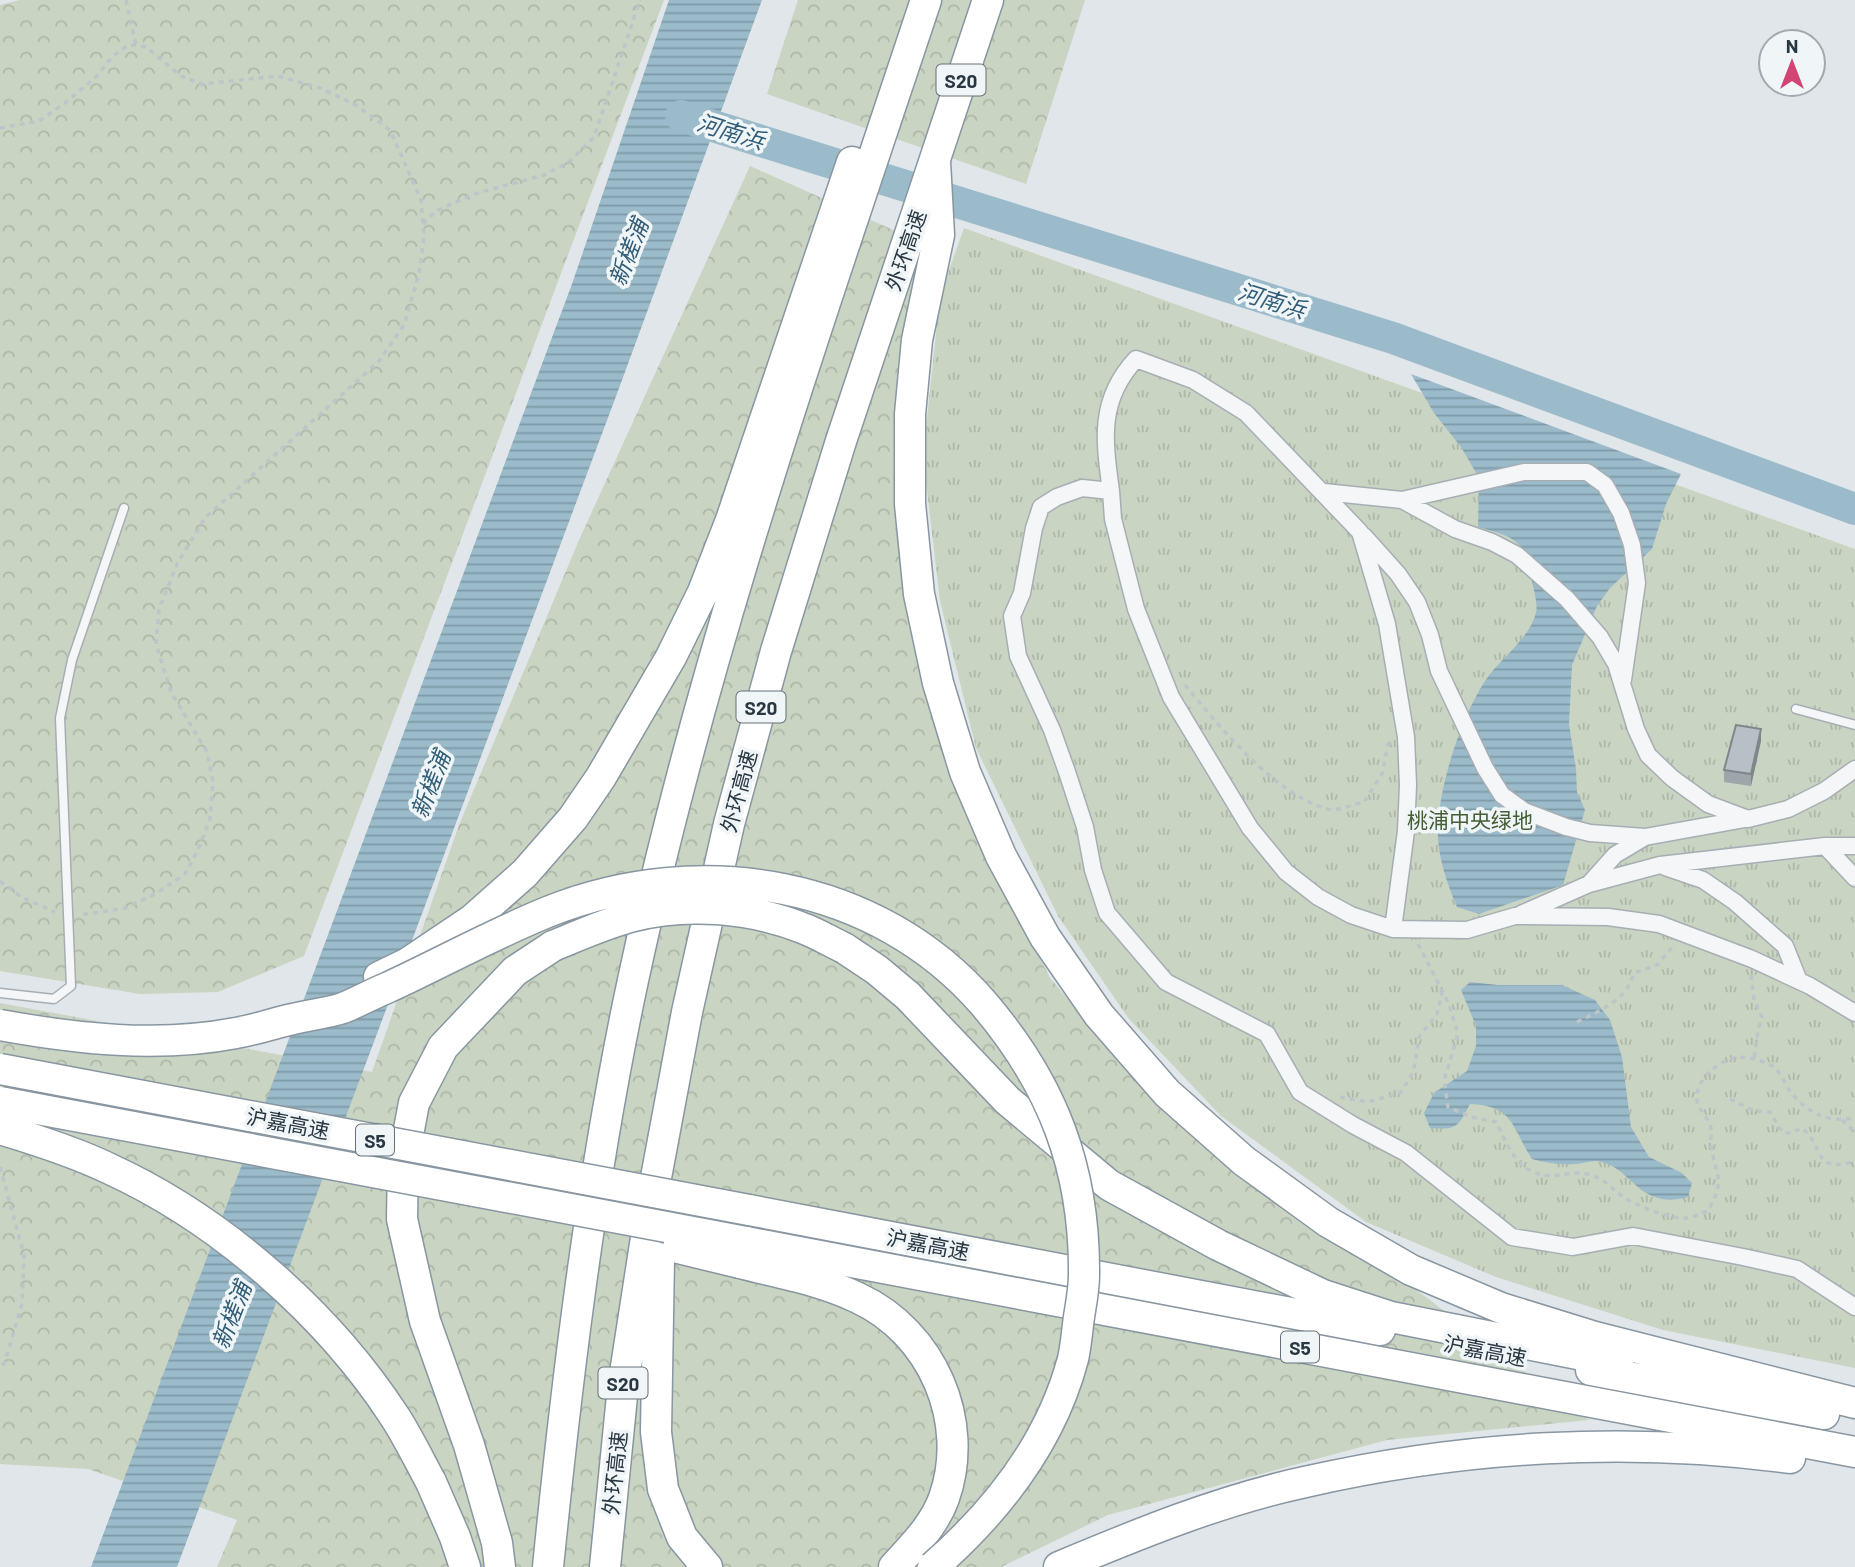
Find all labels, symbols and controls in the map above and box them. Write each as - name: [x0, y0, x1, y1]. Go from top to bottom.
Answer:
- north arrow: [1757, 28, 1827, 98]
- text: N: [1786, 34, 1798, 57]
- road number: S20: [936, 64, 986, 96]
- water label: 河南浜: [694, 108, 770, 155]
- street label: 外环高速: [880, 206, 930, 294]
- water label: 新槎浦: [603, 211, 655, 289]
- water label: 河南浜: [1235, 277, 1311, 324]
- road number: S20: [736, 692, 786, 722]
- water label: 新槎浦: [405, 743, 457, 821]
- street label: 外环高速: [715, 747, 761, 835]
- park label: 桃浦中央绿地: [1407, 807, 1533, 832]
- street label: 沪嘉高速: [244, 1103, 332, 1143]
- road number: S5: [356, 1124, 394, 1156]
- street label: 沪嘉高速: [884, 1224, 972, 1264]
- water label: 新槎浦: [206, 1274, 258, 1352]
- street label: 沪嘉高速: [1441, 1330, 1529, 1370]
- road number: S5: [1281, 1331, 1319, 1362]
- road number: S20: [598, 1368, 648, 1399]
- street label: 外环高速: [597, 1430, 631, 1516]

